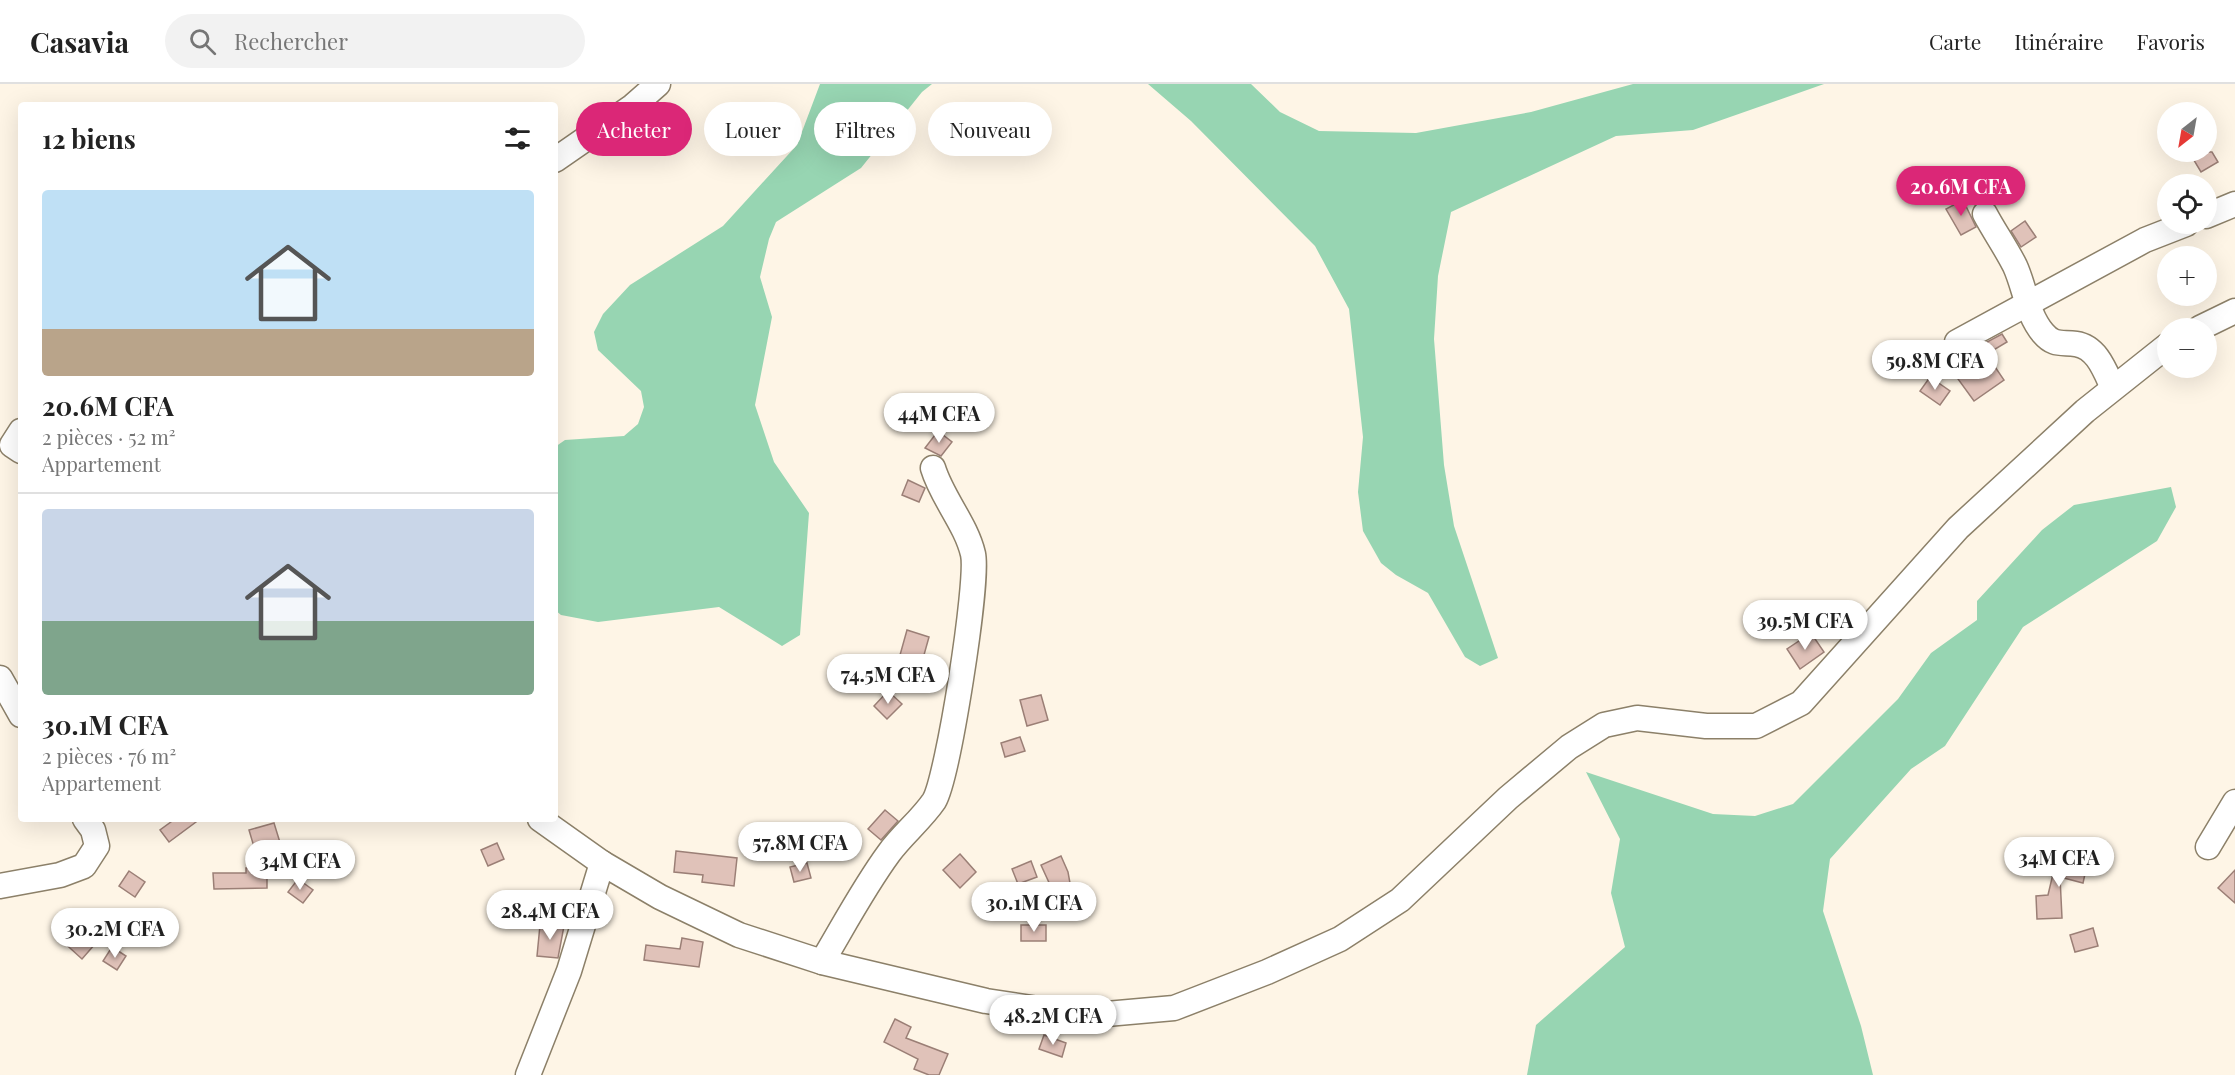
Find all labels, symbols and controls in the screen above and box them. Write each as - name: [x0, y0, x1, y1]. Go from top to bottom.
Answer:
- search box: [165, 14, 585, 68]
- text: Casavia: [30, 23, 129, 60]
- icon: search: [186, 25, 219, 58]
- text: Rechercher: [234, 26, 348, 56]
- text: Carte: [1929, 27, 1981, 55]
- text: Itinéraire: [2014, 27, 2104, 55]
- text: Favoris: [2137, 27, 2205, 55]
- chip: Acheter: [576, 102, 692, 156]
- chip: Louer: [704, 102, 802, 156]
- chip: Filtres: [814, 102, 916, 156]
- chip: Nouveau: [928, 102, 1052, 156]
- north arrow: [2157, 102, 2217, 162]
- map controls: [2157, 102, 2217, 378]
- text: 12 biens: [42, 121, 136, 156]
- icon: filters: [501, 122, 534, 155]
- pin: 20.6M CFA: [1892, 166, 2030, 217]
- text: 20.6M CFA: [1910, 172, 2012, 199]
- button: locate: [2157, 174, 2217, 234]
- icon: home: [234, 229, 342, 337]
- button: +: [2157, 246, 2217, 306]
- button: −: [2157, 318, 2217, 378]
- pin: 59.8M CFA: [1866, 340, 2004, 391]
- text: 59.8M CFA: [1886, 346, 1984, 373]
- text: 20.6M CFA: [42, 388, 174, 423]
- pin: 44M CFA: [884, 393, 994, 444]
- text: 44M CFA: [898, 399, 980, 426]
- text: 2 pièces · 52 m²: [42, 423, 176, 450]
- text: Appartement: [42, 450, 161, 477]
- icon: home: [234, 548, 342, 656]
- pin: 39.5M CFA: [1736, 600, 1874, 651]
- text: 39.5M CFA: [1757, 606, 1853, 633]
- pin: 74.5M CFA: [819, 654, 957, 705]
- text: 74.5M CFA: [841, 660, 935, 687]
- text: 30.1M CFA: [42, 707, 168, 742]
- text: 2 pièces · 76 m²: [42, 742, 176, 769]
- text: Appartement: [42, 769, 161, 796]
- pin: 57.8M CFA: [731, 822, 869, 873]
- text: 57.8M CFA: [752, 828, 848, 855]
- pin: 34M CFA: [2004, 837, 2114, 888]
- pin: 34M CFA: [245, 840, 355, 891]
- text: 34M CFA: [2018, 843, 2100, 870]
- text: 34M CFA: [259, 846, 341, 873]
- pin: 30.1M CFA: [965, 882, 1103, 933]
- text: 30.1M CFA: [985, 888, 1083, 915]
- pin: 28.4M CFA: [481, 890, 619, 941]
- text: 28.4M CFA: [500, 896, 600, 923]
- pin: 30.2M CFA: [46, 908, 184, 959]
- text: 30.2M CFA: [65, 914, 165, 941]
- pin: 48.2M CFA: [984, 995, 1122, 1046]
- text: 48.2M CFA: [1003, 1001, 1103, 1028]

